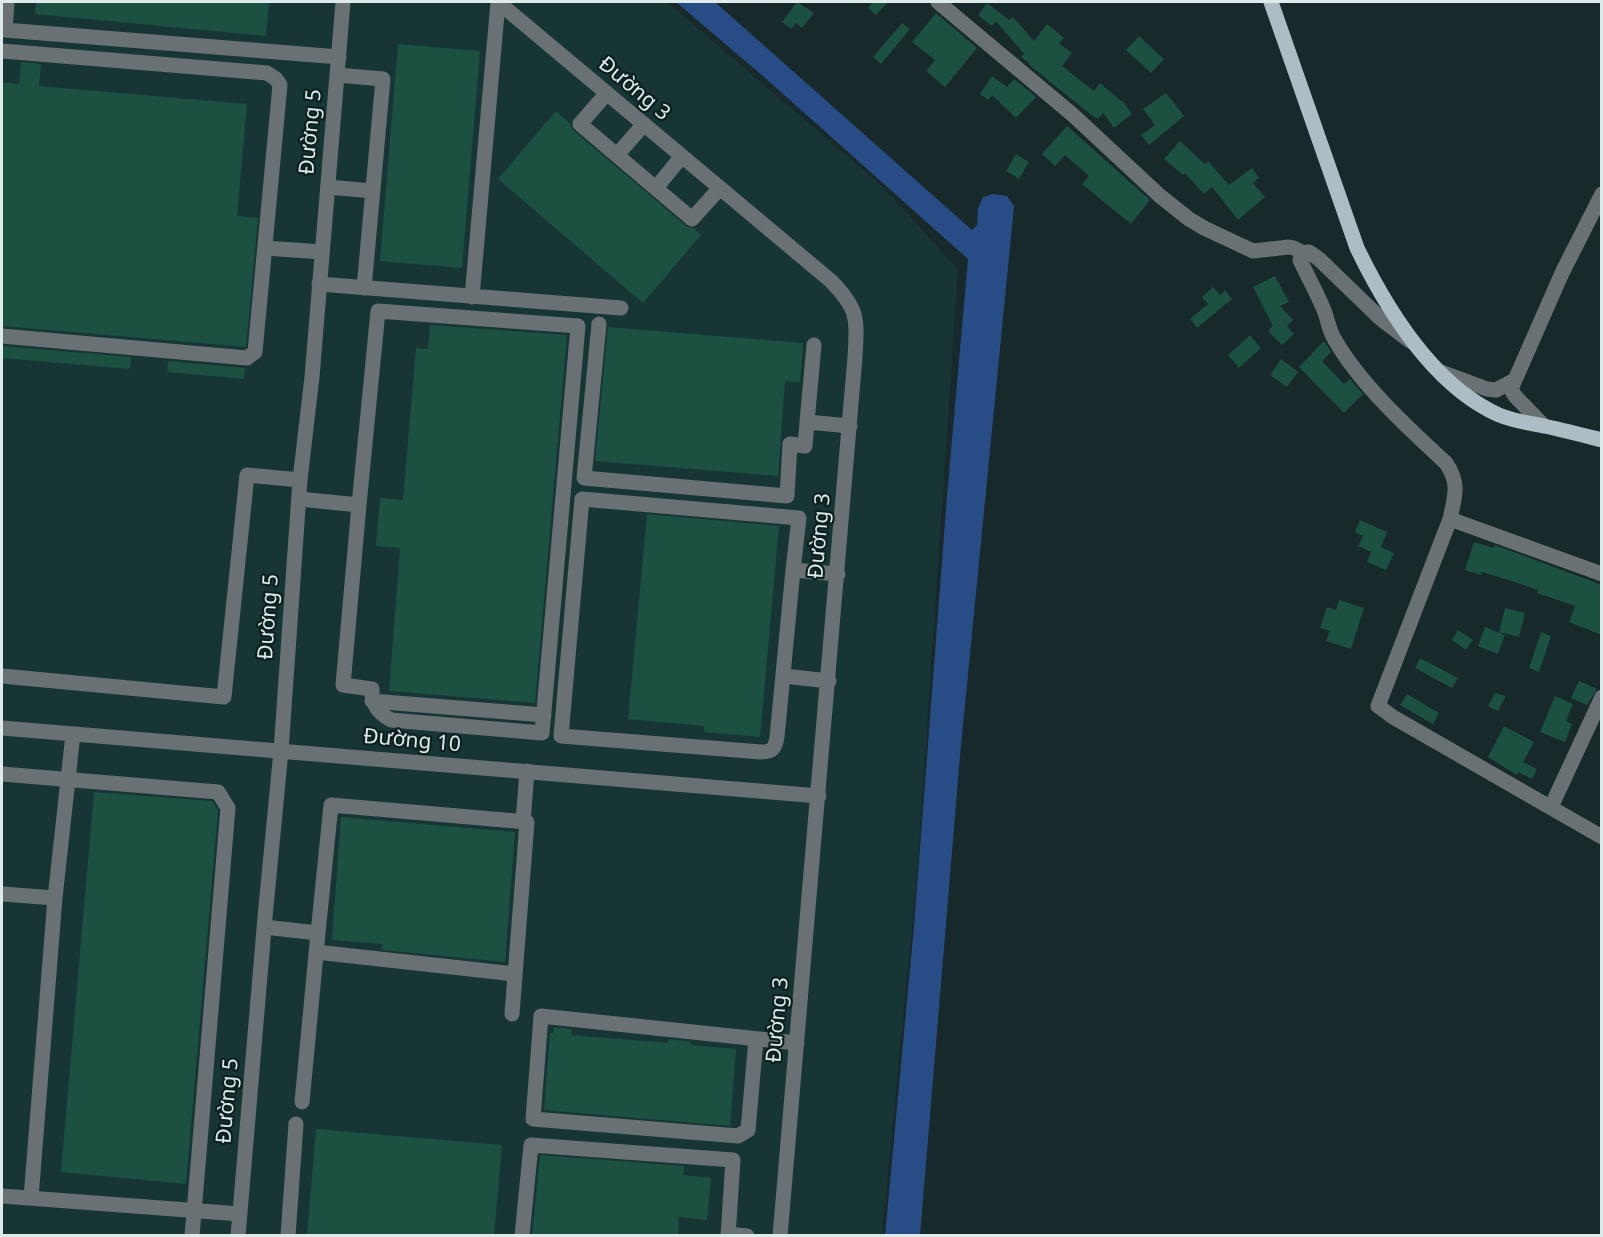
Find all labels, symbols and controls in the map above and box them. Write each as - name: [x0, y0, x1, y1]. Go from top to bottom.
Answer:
- street label: Đường 3: [593, 52, 675, 126]
- street label: Đường 5: [295, 88, 327, 176]
- street label: Đường 3: [804, 492, 836, 580]
- street label: Đường 5: [253, 573, 285, 661]
- street label: Đường 10: [362, 724, 462, 758]
- street label: Đường 3: [762, 976, 794, 1064]
- street label: Đường 5: [212, 1057, 244, 1145]

